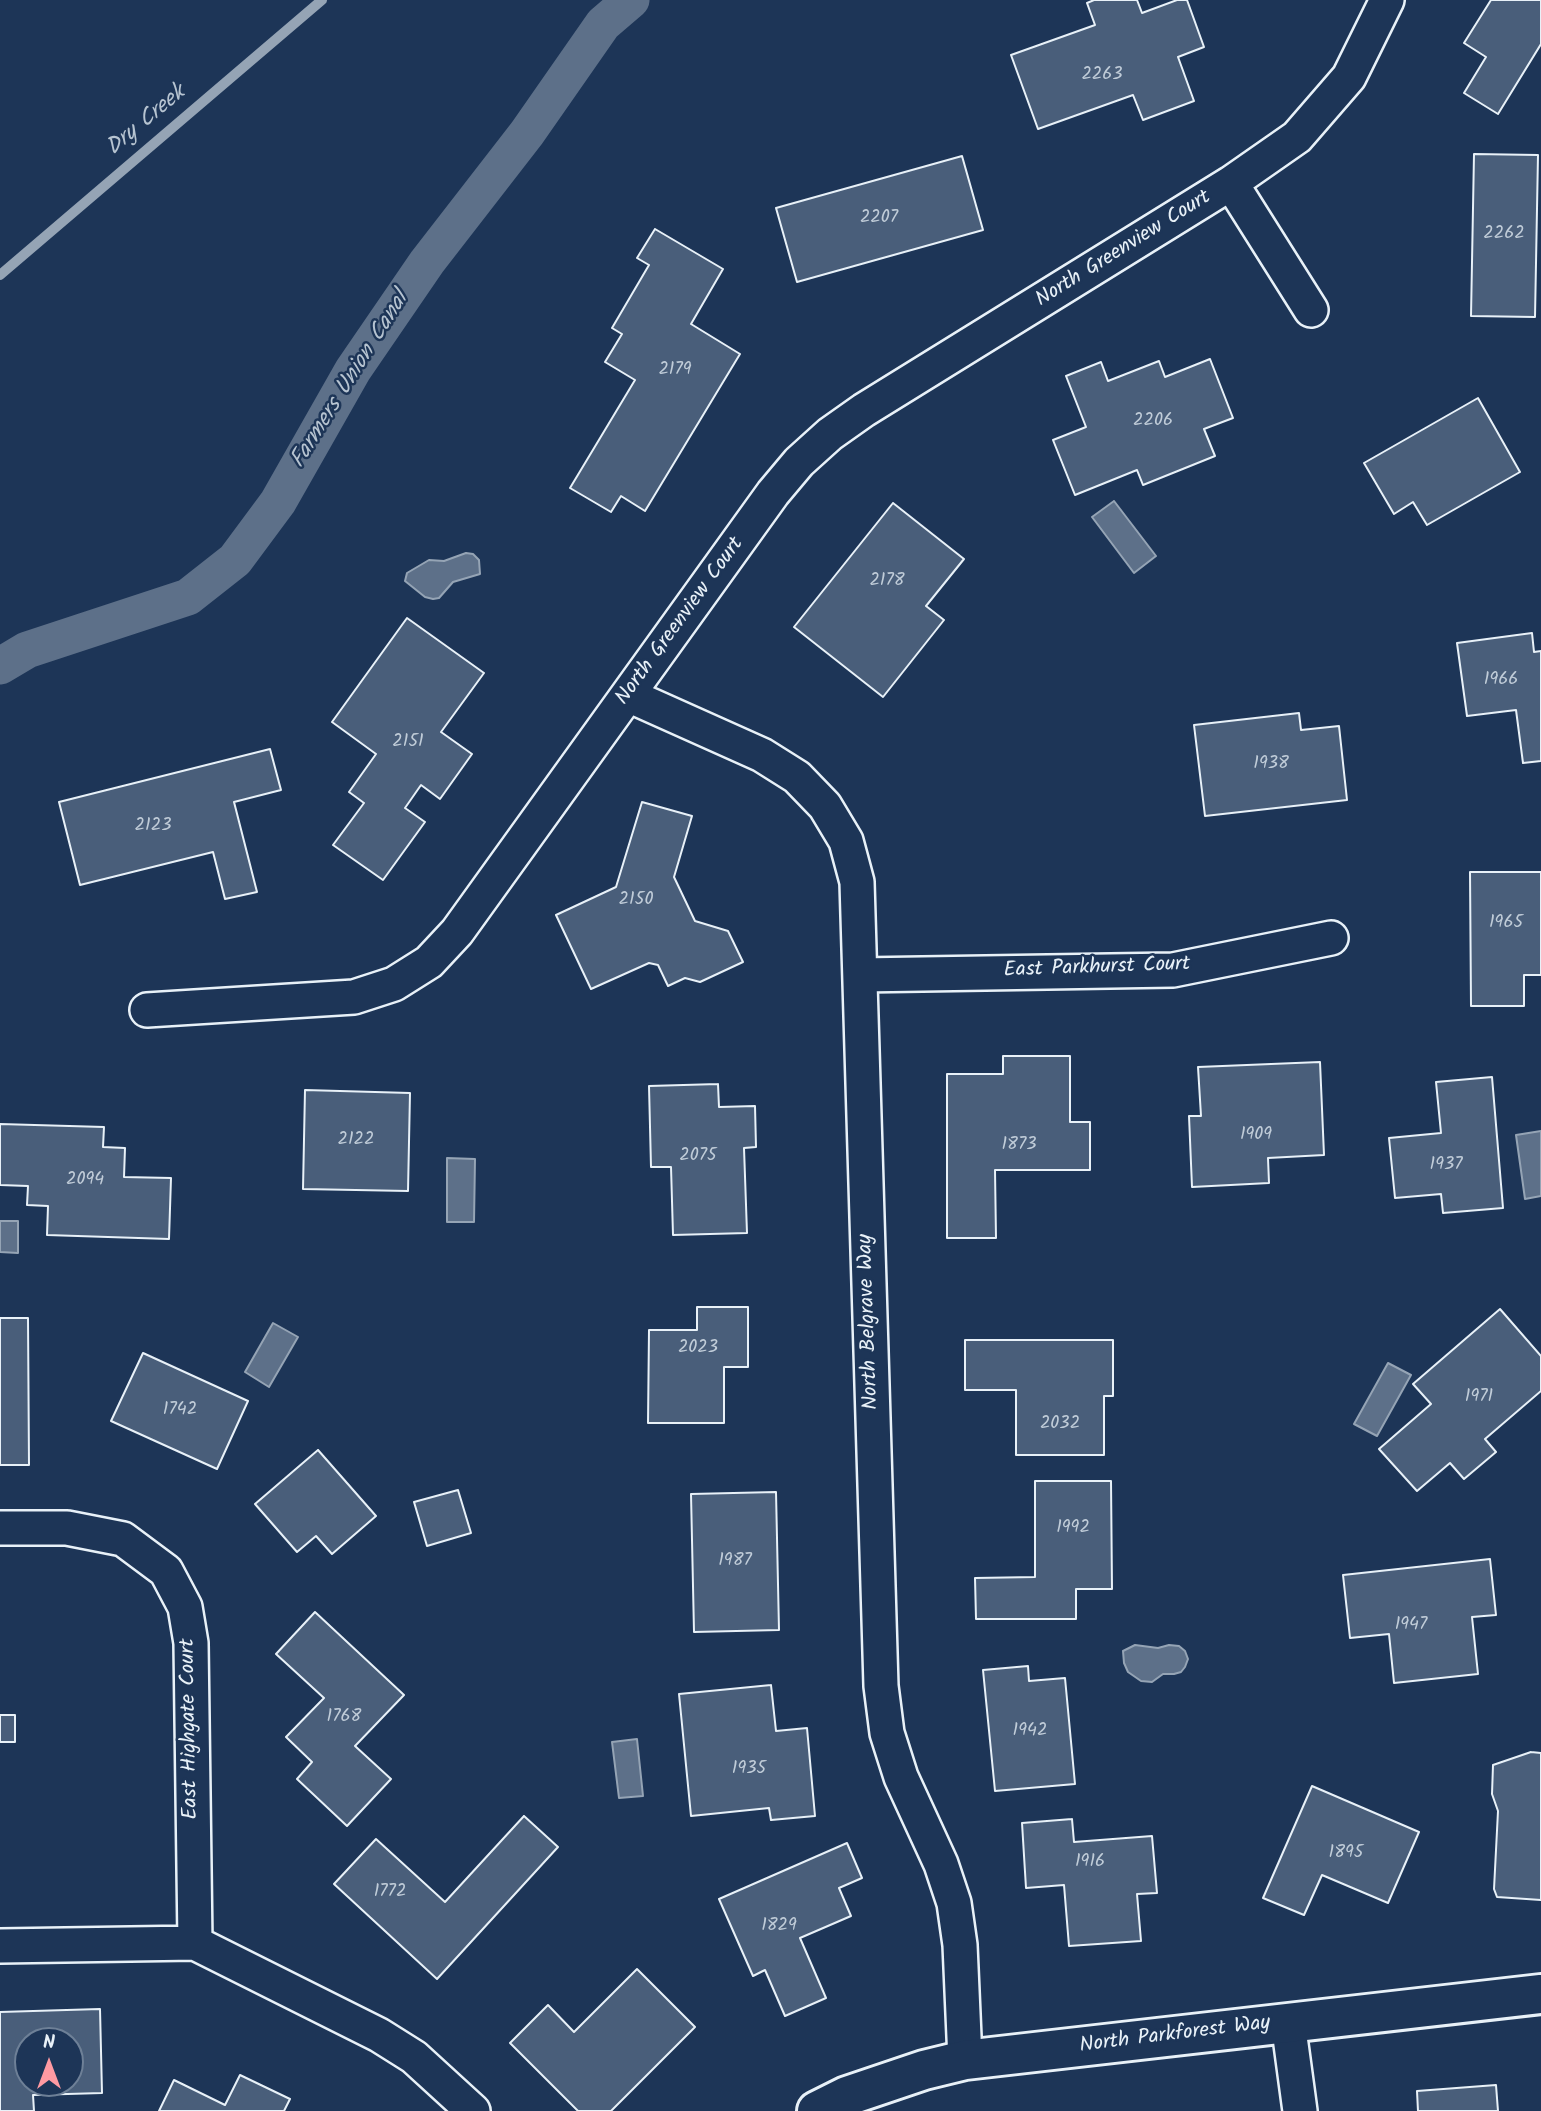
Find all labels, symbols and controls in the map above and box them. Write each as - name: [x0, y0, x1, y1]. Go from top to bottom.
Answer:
- house number: 2263: [1081, 65, 1123, 87]
- water label: Dry Creek: [102, 81, 192, 163]
- street label: North Greenview Court: [1032, 186, 1216, 314]
- house number: 2207: [860, 208, 898, 230]
- house number: 2262: [1483, 224, 1525, 246]
- water label: Farmers Union Canal: [286, 288, 416, 474]
- house number: 2179: [658, 360, 692, 382]
- house number: 2206: [1133, 411, 1173, 433]
- street label: North Greenview Court: [612, 533, 750, 711]
- house number: 2178: [869, 571, 905, 593]
- house number: 1966: [1484, 670, 1518, 692]
- house number: 2151: [392, 732, 424, 754]
- house number: 1938: [1253, 754, 1289, 776]
- house number: 2123: [135, 816, 171, 838]
- house number: 2150: [619, 890, 653, 912]
- house number: 1965: [1489, 913, 1523, 935]
- street label: East Parkhurst Court: [1003, 953, 1191, 985]
- house number: 1909: [1240, 1125, 1272, 1147]
- house number: 2122: [337, 1130, 375, 1152]
- house number: 1873: [1001, 1135, 1037, 1157]
- house number: 2075: [679, 1146, 717, 1168]
- house number: 1937: [1429, 1155, 1463, 1177]
- house number: 2094: [66, 1170, 104, 1192]
- street label: North Belgrave Way: [854, 1234, 886, 1410]
- house number: 2023: [678, 1338, 718, 1360]
- house number: 1971: [1465, 1387, 1493, 1409]
- house number: 1742: [163, 1400, 197, 1422]
- house number: 2032: [1040, 1414, 1080, 1436]
- house number: 1992: [1056, 1518, 1090, 1540]
- house number: 1987: [718, 1551, 752, 1573]
- house number: 1947: [1395, 1615, 1427, 1637]
- street label: East Highgate Court: [177, 1638, 205, 1820]
- house number: 1768: [327, 1707, 361, 1729]
- house number: 1942: [1013, 1721, 1047, 1743]
- house number: 1935: [732, 1759, 766, 1781]
- house number: 1895: [1329, 1843, 1363, 1865]
- house number: 1916: [1075, 1852, 1105, 1874]
- house number: 1772: [374, 1882, 406, 1904]
- house number: 1829: [761, 1916, 797, 1938]
- street label: North Parkforest Way: [1078, 2012, 1272, 2060]
- north arrow: [14, 2027, 84, 2097]
- text: N: [43, 2028, 55, 2058]

